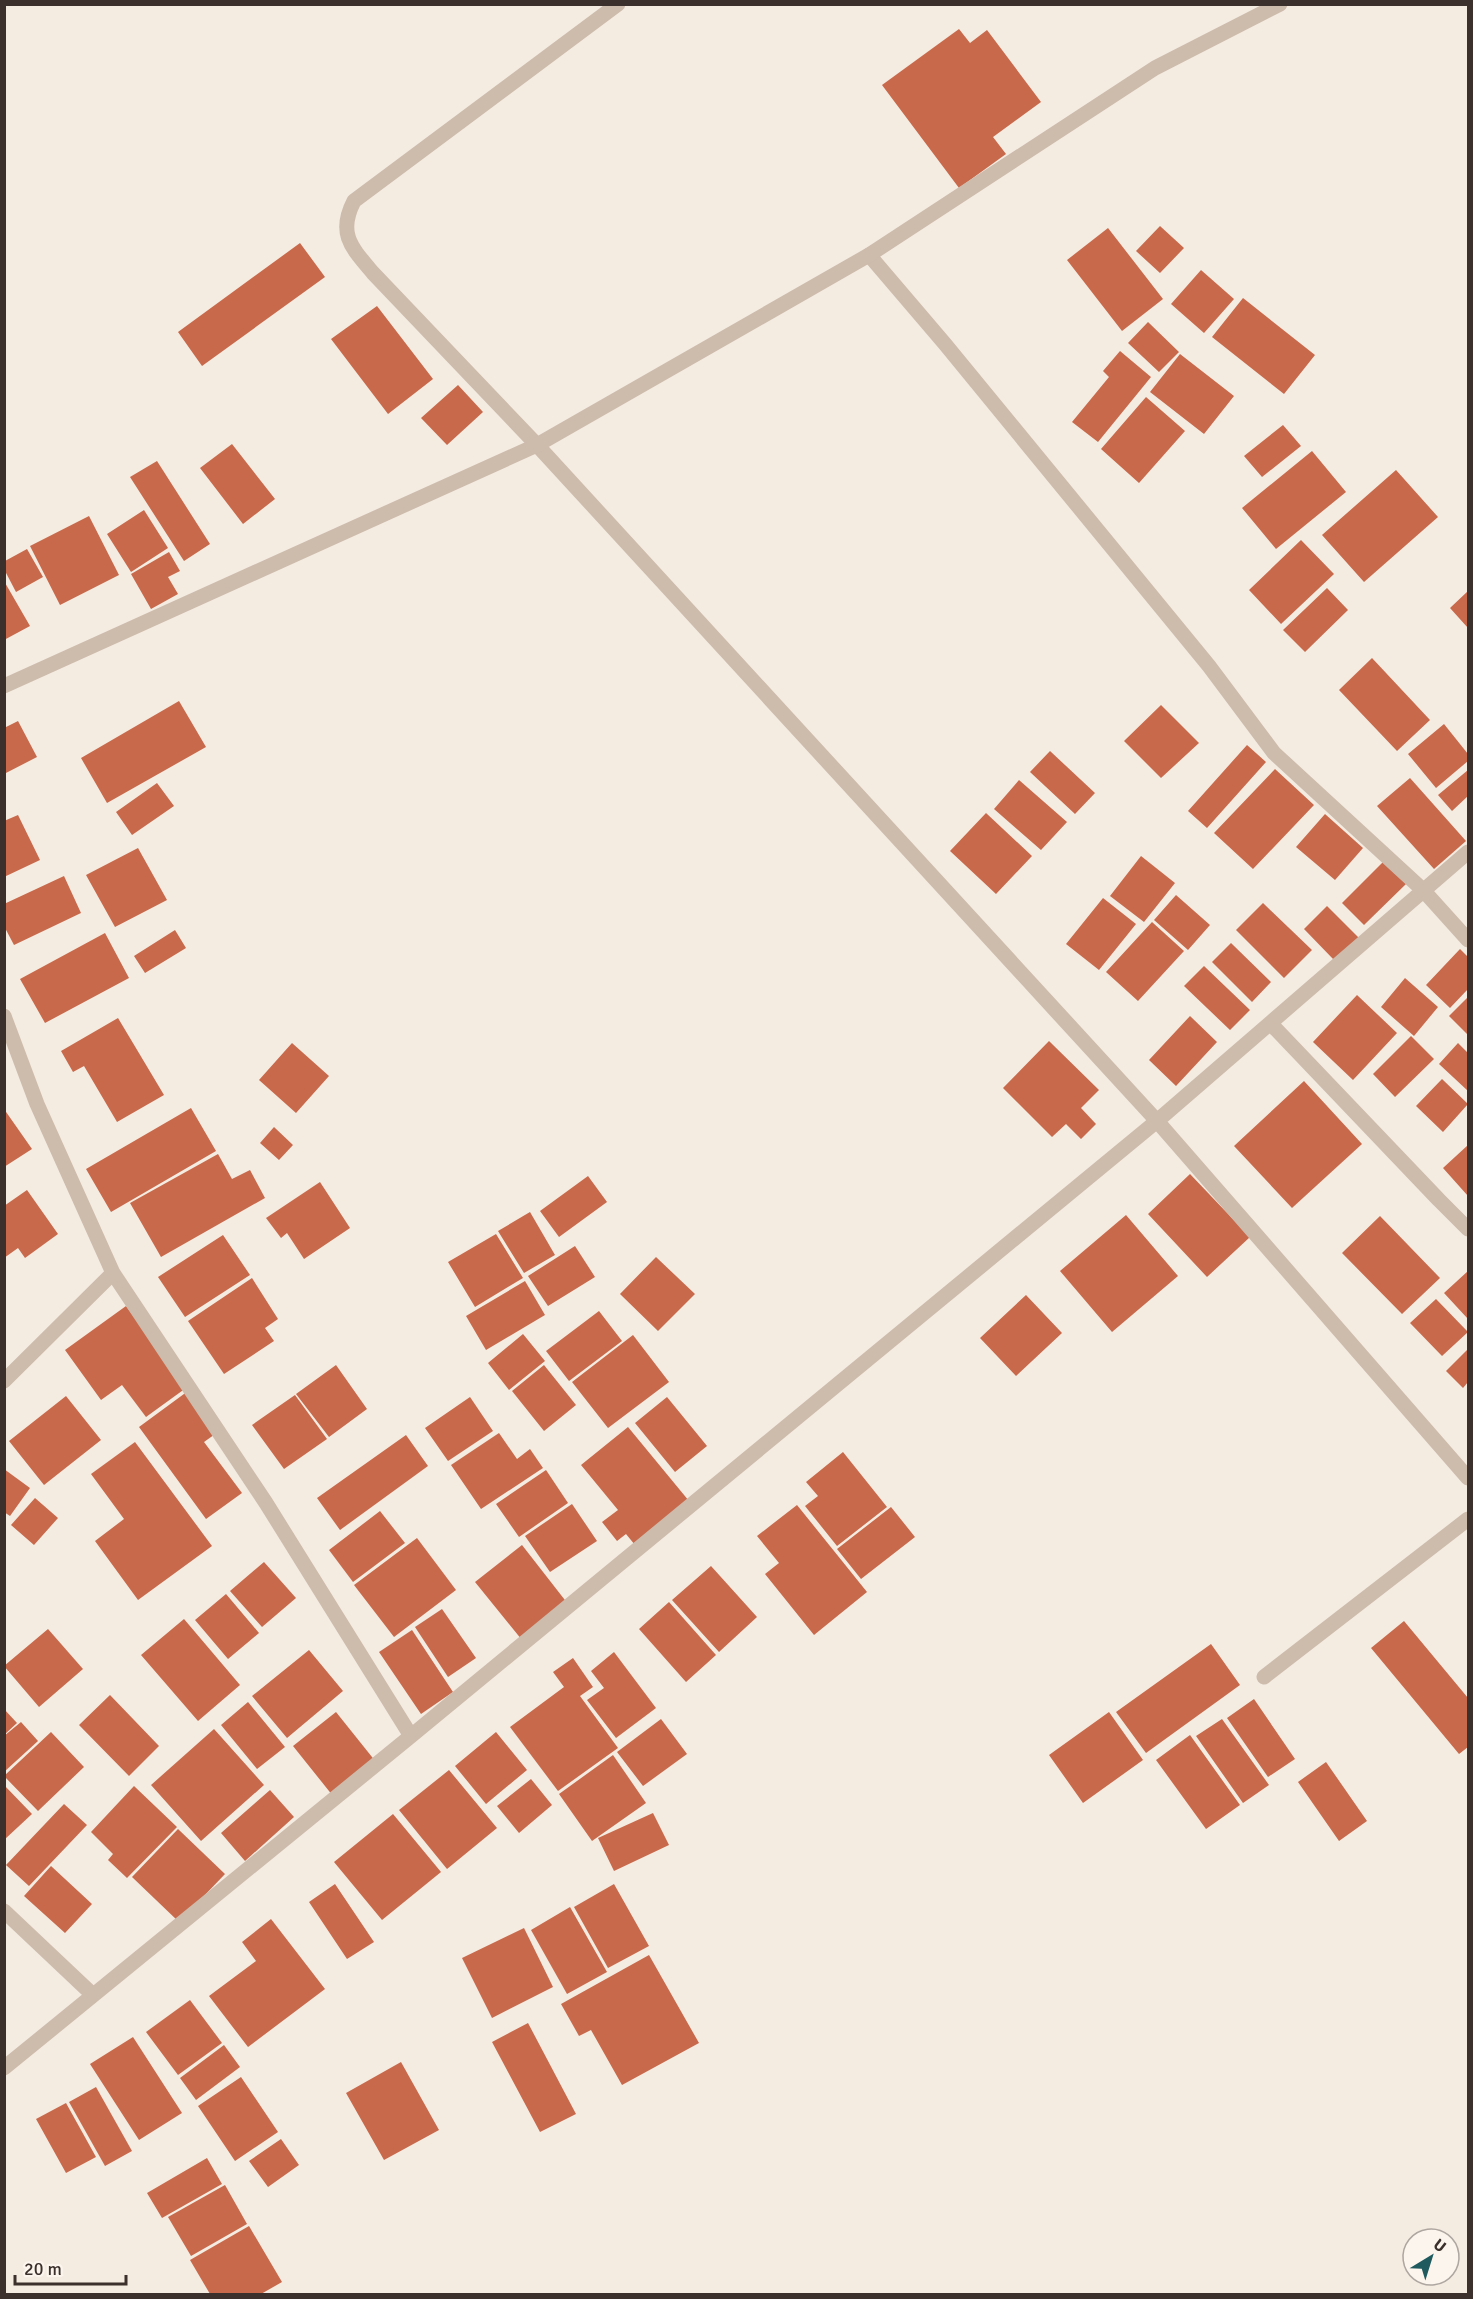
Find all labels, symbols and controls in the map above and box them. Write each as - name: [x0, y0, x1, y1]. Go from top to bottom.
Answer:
- north arrow: [1401, 2227, 1461, 2287]
- text: U: [1429, 2235, 1450, 2257]
- scale bar: [15, 2248, 126, 2286]
- text: 20 m: [24, 2258, 62, 2280]

